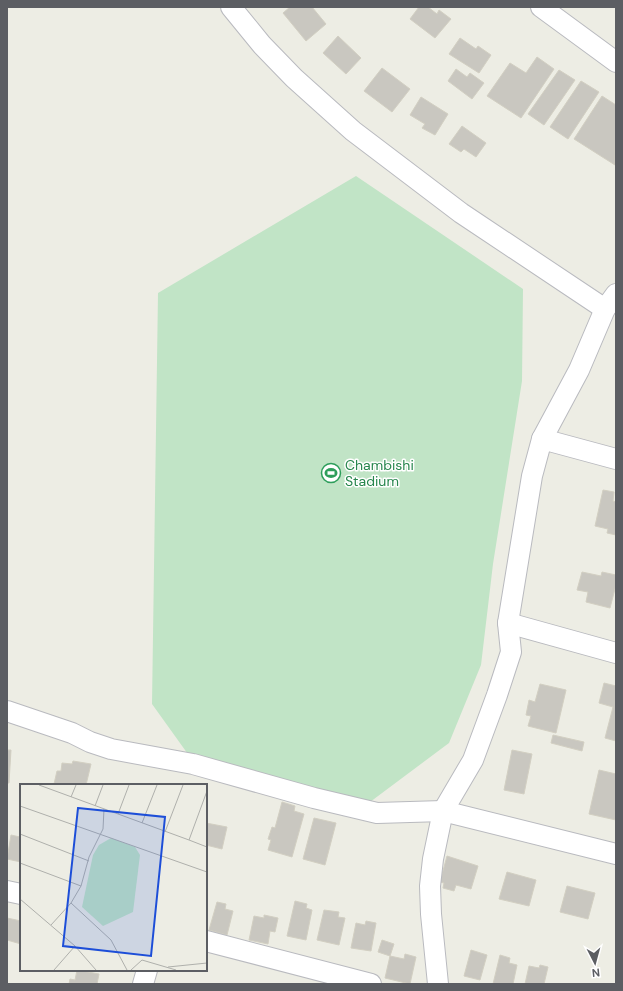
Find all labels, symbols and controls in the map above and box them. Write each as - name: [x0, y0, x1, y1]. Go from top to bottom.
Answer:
- place label: Chambishi Stadium: [345, 456, 414, 490]
- sports icon: Chambishi Stadium: [320, 462, 342, 484]
- inset map: [20, 784, 207, 971]
- north arrow: [575, 943, 615, 983]
- text: N: [591, 966, 601, 980]

